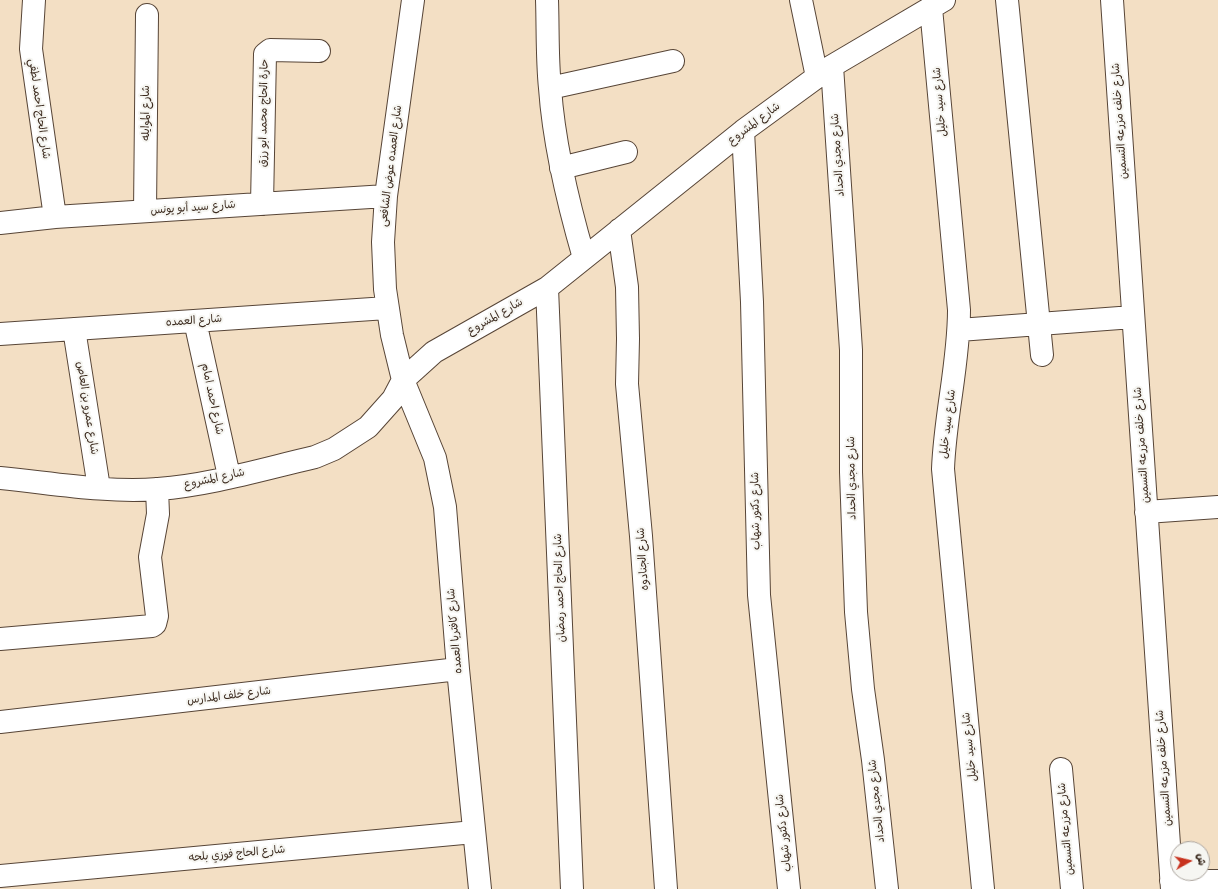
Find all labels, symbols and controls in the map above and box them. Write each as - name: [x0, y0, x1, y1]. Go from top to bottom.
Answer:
- street label: شارع الحاج احمد لطفي: [25, 58, 53, 160]
- street label: حارة الحاج محمد ابو رزق: [256, 59, 272, 167]
- street label: شارع خلف مزرعه التسمين: [1109, 62, 1131, 180]
- street label: شارع سيد خليل: [930, 67, 950, 137]
- street label: شارع الموايله: [139, 85, 153, 141]
- street label: شارع المشروع: [725, 100, 783, 148]
- street label: شارع العمده عوض الشافعى: [377, 104, 405, 228]
- street label: شارع مجدي الحداد: [829, 113, 847, 197]
- street label: شارع سيد أبو يونس: [150, 198, 236, 218]
- street label: شارع المشروع: [465, 296, 525, 338]
- street label: شارع العمده: [165, 312, 223, 330]
- street label: شارع عمرو بن العاص: [73, 360, 101, 456]
- street label: شارع احمد امام: [198, 362, 226, 436]
- street label: شارع خلف مزرعه التسمين: [1131, 386, 1153, 504]
- street label: شارع سيد خليل: [937, 389, 959, 459]
- street label: شارع مجدي الحداد: [845, 436, 859, 520]
- street label: شارع المشروع: [182, 466, 246, 492]
- street label: شارع دكتور شهاب: [749, 472, 763, 550]
- street label: شارع الجنادوه: [634, 527, 652, 591]
- street label: شارع الحاج احمد رمضان: [552, 533, 568, 643]
- street label: شارع كافتريا العمده: [445, 588, 465, 674]
- street label: شارع خلف المدارس: [186, 684, 272, 708]
- street label: شارع خلف مزرعه التسمين: [1153, 709, 1175, 827]
- street label: شارع سيد خليل: [960, 712, 980, 782]
- street label: شارع مجدي الحداد: [866, 759, 888, 843]
- street label: شارع مزرعه التسمين: [1055, 782, 1077, 876]
- street label: شارع دكتور شهاب: [773, 793, 795, 873]
- north arrow: [1170, 841, 1210, 881]
- street label: شارع الحاج فوزي بلحه: [188, 843, 286, 865]
- text: ش: [1191, 852, 1212, 867]

